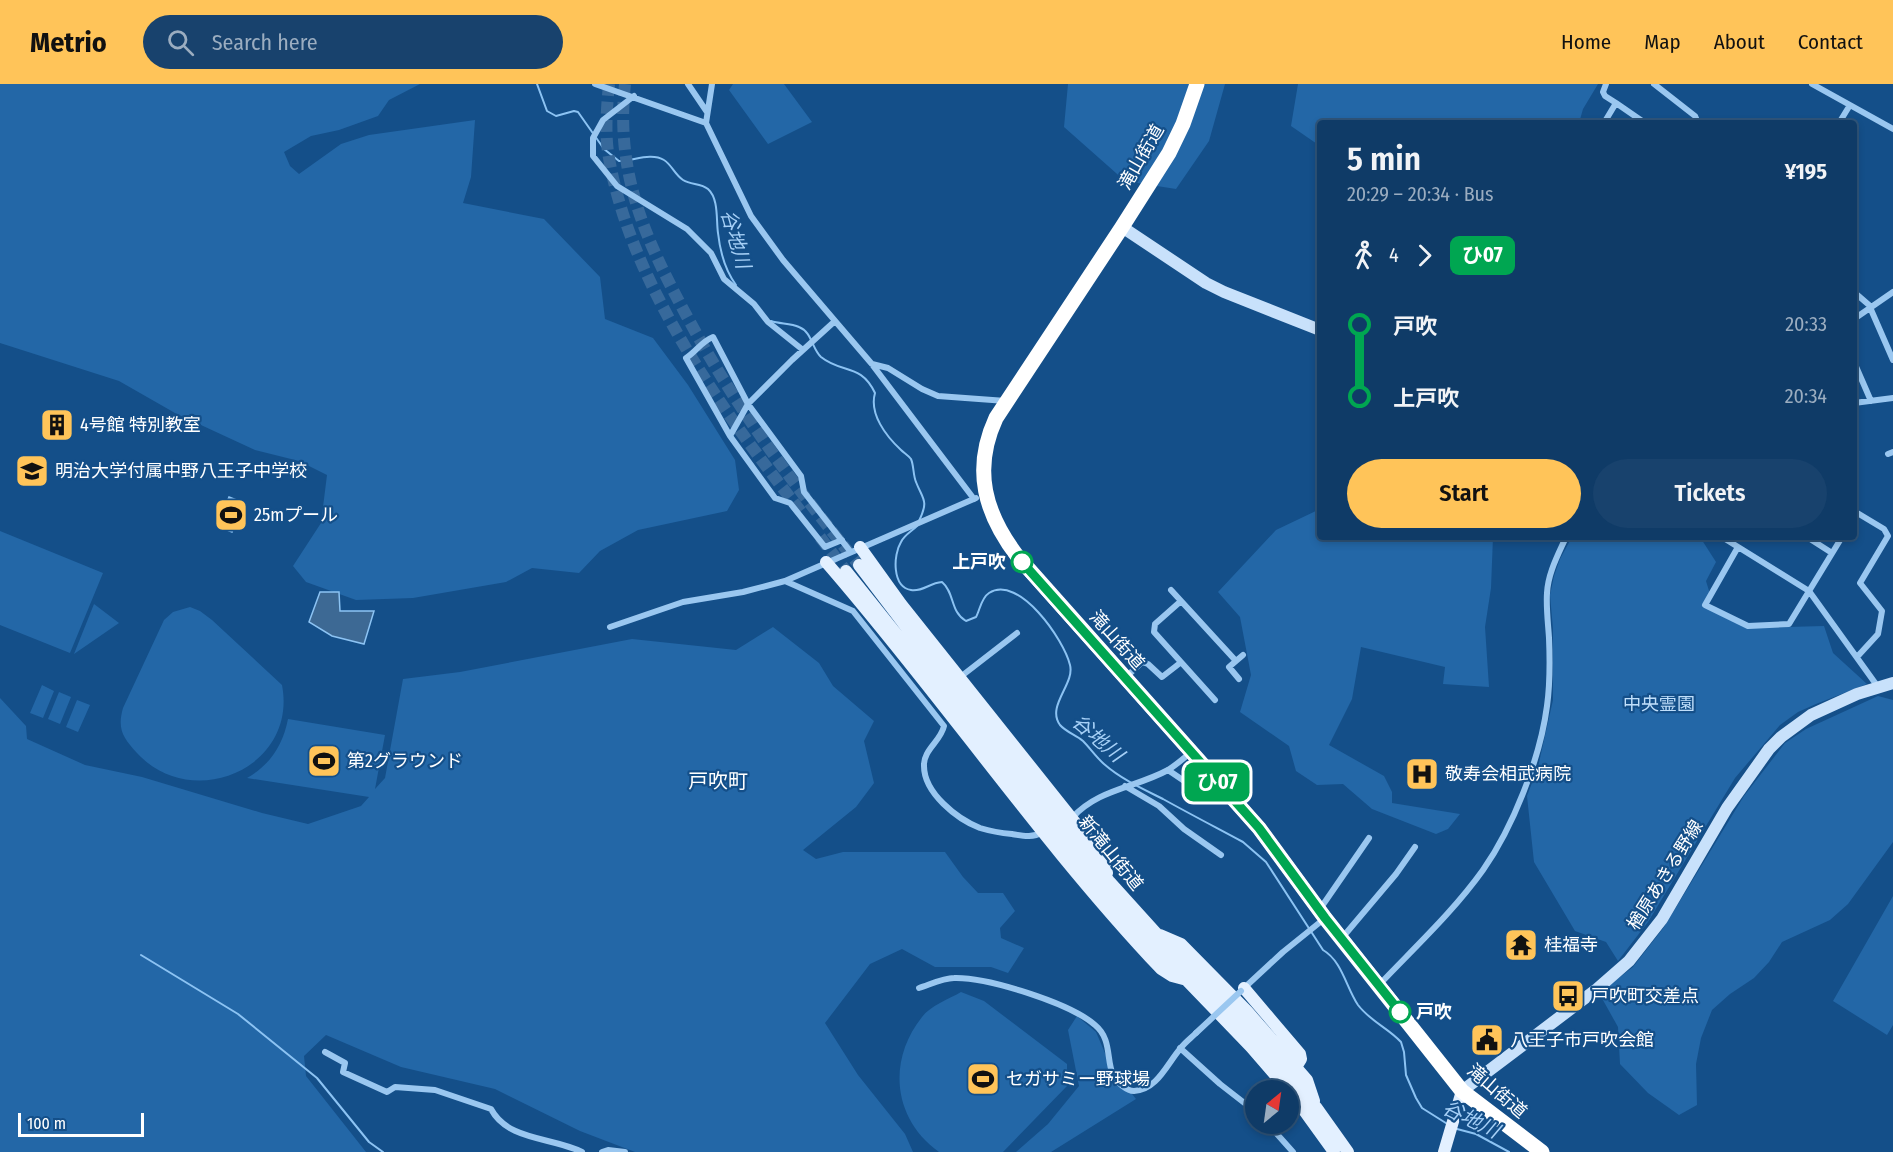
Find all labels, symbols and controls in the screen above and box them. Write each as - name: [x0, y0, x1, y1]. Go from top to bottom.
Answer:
- search box: [143, 15, 563, 69]
- text: Metrio: [30, 26, 107, 59]
- icon: search: [164, 26, 197, 59]
- text: Search here: [212, 29, 318, 56]
- text: Home: [1561, 29, 1611, 55]
- text: Map: [1644, 29, 1681, 55]
- text: About: [1714, 29, 1765, 55]
- text: Contact: [1798, 29, 1863, 55]
- street label: 滝山街道: [1113, 120, 1169, 194]
- text: 5 min: [1347, 139, 1421, 179]
- text: ¥195: [1785, 158, 1827, 185]
- text: 20:29 – 20:34 · Bus: [1347, 182, 1494, 206]
- water label: 谷地川: [716, 207, 756, 273]
- icon: walk: [1347, 239, 1380, 272]
- icon: forward: [1408, 239, 1441, 272]
- text: ひ07: [1462, 242, 1503, 268]
- text: 4: [1389, 243, 1399, 267]
- text: 20:33: [1785, 312, 1827, 336]
- text: 戸吹: [1393, 313, 1437, 340]
- text: 20:34: [1785, 384, 1827, 408]
- text: 上戸吹: [1393, 385, 1459, 412]
- building icon: 4号館 特別教室: [39, 407, 75, 443]
- place label: 4号館 特別教室: [80, 414, 201, 436]
- school or university icon: 明治大学付属中野八王子中学校: [14, 453, 50, 489]
- button: Start: [1347, 459, 1581, 528]
- button: Tickets: [1593, 459, 1827, 528]
- place label: 明治大学付属中野八王子中学校: [55, 460, 307, 482]
- sports icon: 25mプール: [213, 497, 249, 533]
- place label: 25mプール: [254, 504, 338, 526]
- place label: 上戸吹: [952, 551, 1006, 573]
- marker: 上戸吹: [1011, 551, 1033, 573]
- street label: 滝山街道: [1085, 606, 1149, 674]
- park label: 中央霊園: [1623, 693, 1695, 715]
- water label: 谷地川: [1067, 709, 1130, 768]
- sports icon: 第2グラウンド: [306, 743, 342, 779]
- place label: 第2グラウンド: [347, 750, 463, 772]
- hospital icon: 敬寿会相武病院: [1404, 756, 1440, 792]
- line badge: ひ07: [1182, 762, 1252, 802]
- place label: 敬寿会相武病院: [1445, 763, 1571, 785]
- district label: 戸吹町: [688, 769, 748, 793]
- text: ひ07: [1196, 769, 1238, 795]
- street label: 新滝山街道: [1074, 811, 1148, 895]
- street label: 楢原あきる野線: [1622, 816, 1708, 934]
- temple icon: 桂福寺: [1503, 927, 1539, 963]
- place label: 桂福寺: [1544, 934, 1598, 956]
- bus stop icon: 戸吹町交差点: [1550, 978, 1586, 1014]
- place label: 戸吹町交差点: [1591, 985, 1699, 1007]
- marker: 戸吹: [1389, 1001, 1411, 1023]
- place label: 戸吹: [1416, 1001, 1452, 1023]
- public building icon: 八王子市戸吹会館: [1469, 1022, 1505, 1058]
- place label: 八王子市戸吹会館: [1510, 1029, 1654, 1051]
- street label: 滝山街道: [1463, 1059, 1531, 1123]
- sports icon: セガサミー野球場: [965, 1061, 1001, 1097]
- place label: セガサミー野球場: [1006, 1068, 1150, 1090]
- north arrow: [1245, 1080, 1299, 1134]
- map controls: [1245, 1080, 1299, 1134]
- water label: 谷地川: [1439, 1095, 1505, 1144]
- scale bar: [18, 1110, 144, 1138]
- text: 100 m: [27, 1114, 66, 1133]

